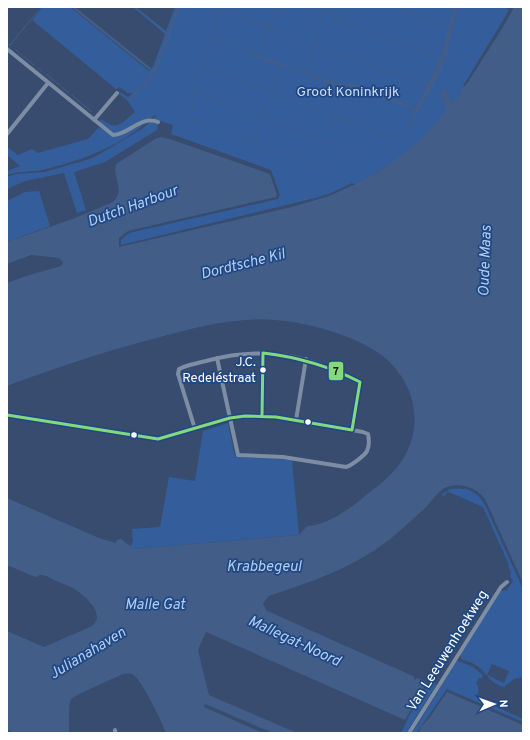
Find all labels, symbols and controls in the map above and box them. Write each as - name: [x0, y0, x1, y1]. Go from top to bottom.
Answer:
- park label: Groot Koninkrijk: [297, 84, 399, 101]
- water label: Dutch Harbour: [85, 181, 182, 232]
- water label: Oude Maas: [475, 225, 497, 297]
- water label: Dordtsche Kil: [199, 245, 288, 285]
- place label: J.C. Redeléstraat: [182, 355, 256, 387]
- line badge: 7: [328, 361, 344, 381]
- marker: J.C. Redeléstraat: [258, 365, 268, 375]
- text: 7: [333, 365, 339, 379]
- unlabelled marker: [303, 417, 313, 427]
- unlabelled marker: [129, 430, 139, 440]
- water label: Krabbegeul: [227, 558, 303, 577]
- street label: Van Leeuwenhoekweg: [404, 587, 492, 715]
- water label: Malle Gat: [125, 596, 186, 615]
- water label: Mallegat-Noord: [245, 612, 344, 672]
- water label: Julianahaven: [46, 624, 130, 684]
- north arrow: [474, 684, 514, 724]
- text: N: [496, 699, 510, 708]

